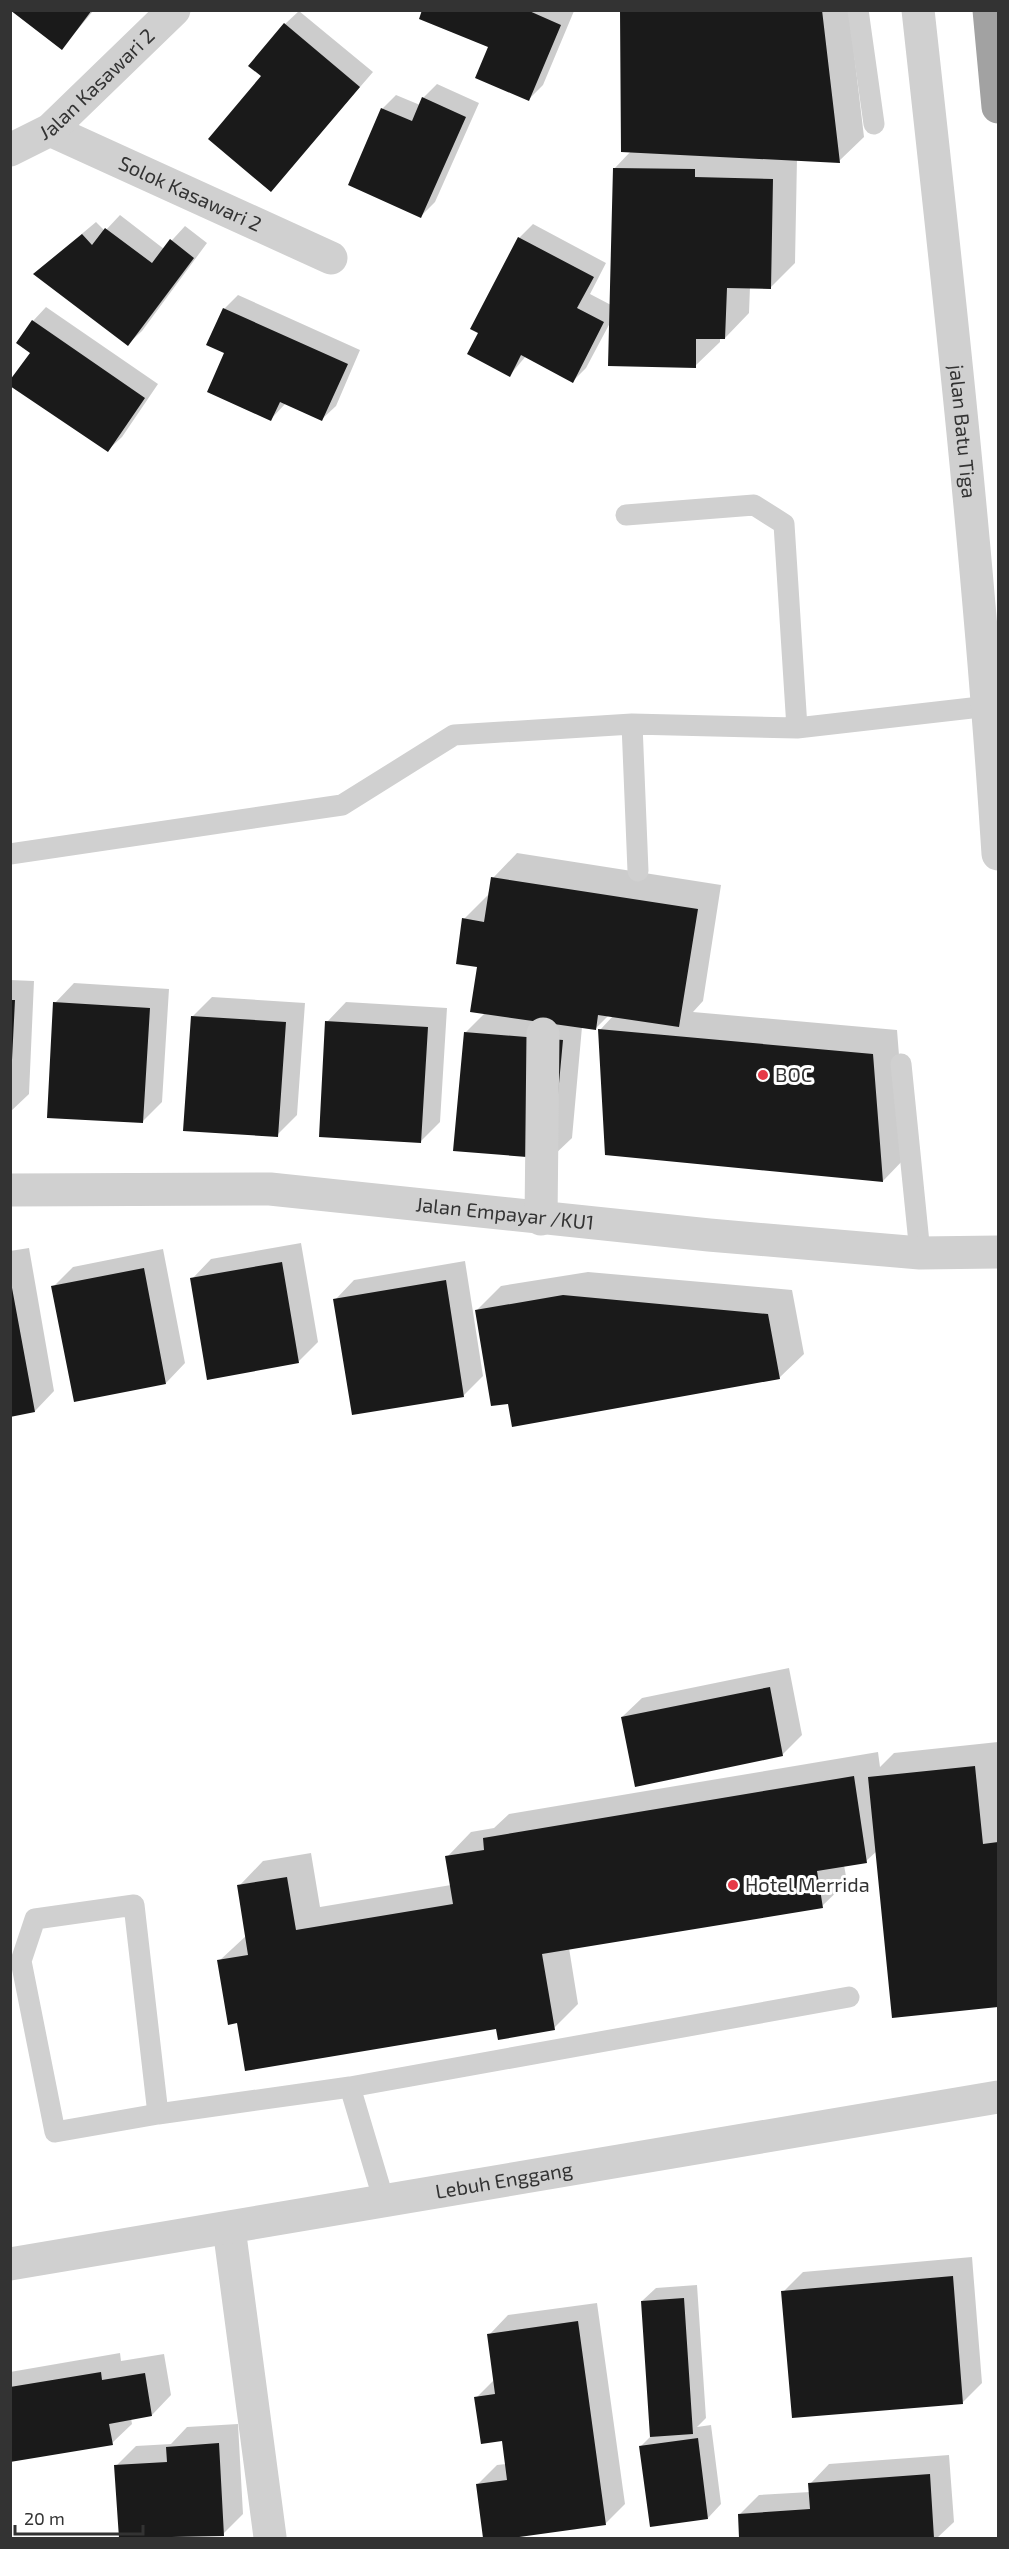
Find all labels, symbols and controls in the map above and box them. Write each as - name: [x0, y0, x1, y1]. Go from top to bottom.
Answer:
- street label: Jalan Kasawari 2: [35, 23, 159, 144]
- street label: Solok Kasawari 2: [115, 150, 266, 236]
- street label: jalan Batu Tiga: [945, 364, 982, 499]
- place label: BOC: [775, 1062, 812, 1086]
- marker: BOC: [756, 1068, 770, 1082]
- street label: Jalan Empayar /KU1: [414, 1191, 595, 1234]
- place label: Hotel Merrida: [745, 1872, 870, 1896]
- marker: Hotel Merrida: [726, 1878, 740, 1892]
- street label: Lebuh Enggang: [433, 2156, 574, 2203]
- scale bar: [15, 2498, 142, 2536]
- text: 20 m: [24, 2507, 65, 2529]

